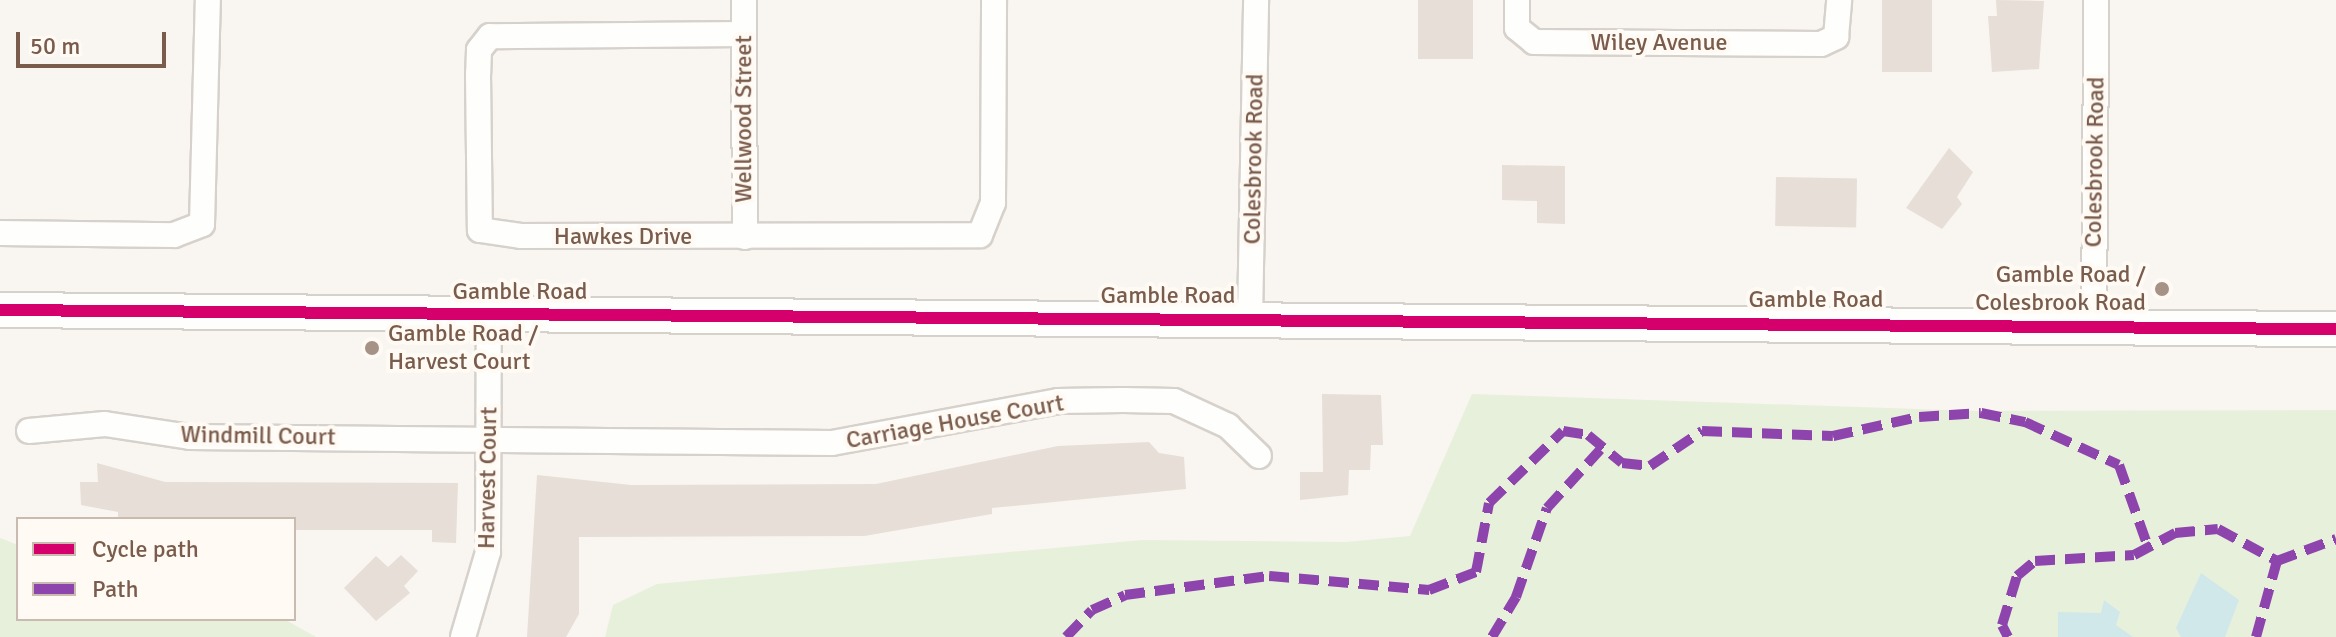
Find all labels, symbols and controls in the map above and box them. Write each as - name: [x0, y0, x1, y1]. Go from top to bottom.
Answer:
- scale bar: [20, 16, 170, 66]
- street label: Wiley Avenue: [1591, 29, 1727, 57]
- text: 50 m: [30, 31, 80, 61]
- street label: Wellwood Street: [730, 35, 758, 203]
- street label: Colesbrook Road: [1238, 73, 1270, 245]
- street label: Colesbrook Road: [2079, 76, 2111, 248]
- street label: Hawkes Drive: [554, 223, 692, 251]
- place label: Gamble Road / Colesbrook Road: [1975, 261, 2146, 317]
- street label: Gamble Road: [453, 278, 587, 306]
- marker: Gamble Road / Colesbrook Road: [2153, 280, 2171, 298]
- street label: Gamble Road: [1101, 282, 1235, 310]
- street label: Gamble Road: [1749, 286, 1883, 314]
- place label: Gamble Road / Harvest Court: [388, 320, 538, 376]
- marker: Gamble Road / Harvest Court: [363, 339, 381, 357]
- street label: Carriage House Court: [844, 389, 1066, 455]
- street label: Harvest Court: [472, 407, 504, 549]
- street label: Windmill Court: [180, 420, 336, 452]
- legend: [16, 517, 296, 621]
- text: Cycle path: [92, 534, 199, 564]
- text: Path: [92, 574, 138, 604]

